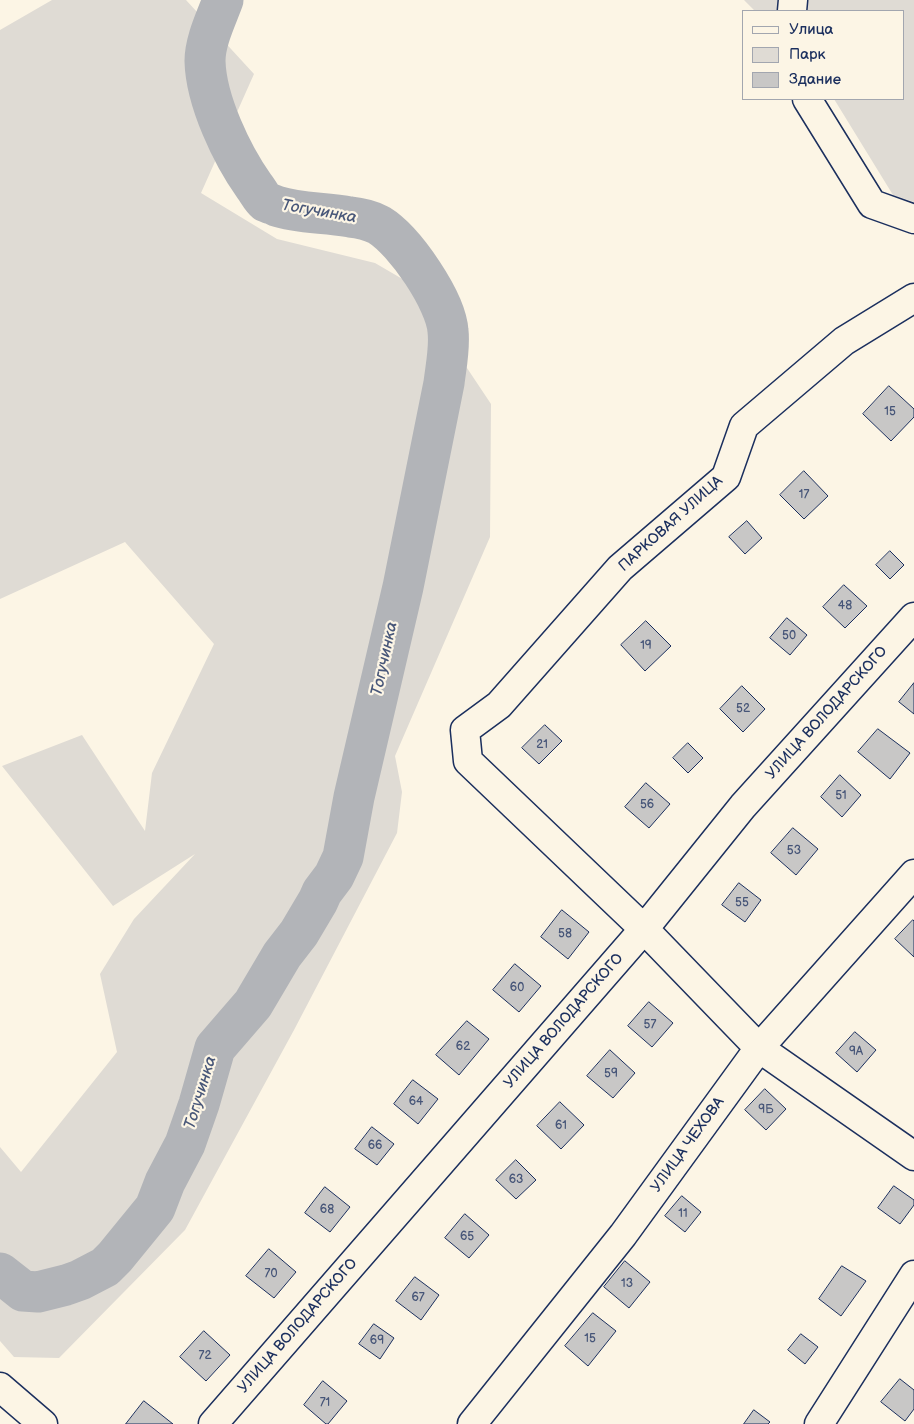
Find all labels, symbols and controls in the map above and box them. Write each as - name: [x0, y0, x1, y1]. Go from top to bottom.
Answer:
- legend: [742, 10, 904, 100]
- text: Улица: [789, 20, 833, 39]
- text: Парк: [789, 45, 826, 64]
- text: Здание: [789, 70, 841, 89]
- water label: Тогучинка: [280, 196, 358, 228]
- house number: 15: [884, 405, 896, 419]
- street label: ПАРКОВАЯ УЛИЦА: [615, 472, 727, 576]
- house number: 17: [799, 488, 809, 502]
- house number: 48: [838, 599, 852, 613]
- water label: Тогучинка: [368, 620, 402, 698]
- house number: 50: [782, 629, 796, 643]
- house number: 19: [640, 639, 652, 653]
- street label: УЛИЦА ВОЛОДАРСКОГО: [763, 643, 891, 783]
- house number: 52: [736, 702, 750, 716]
- house number: 21: [536, 738, 548, 752]
- house number: 51: [835, 789, 847, 803]
- house number: 56: [640, 798, 654, 812]
- house number: 53: [787, 844, 801, 858]
- house number: 55: [735, 896, 749, 910]
- house number: 58: [558, 927, 572, 941]
- street label: УЛИЦА ВОЛОДАРСКОГО: [501, 950, 627, 1092]
- house number: 60: [510, 981, 524, 995]
- house number: 57: [644, 1018, 656, 1032]
- house number: 62: [456, 1040, 470, 1054]
- house number: 9А: [849, 1045, 863, 1059]
- water label: Тогучинка: [181, 1054, 221, 1132]
- house number: 59: [604, 1067, 618, 1081]
- street label: УЛИЦА ЧЕХОВА: [648, 1094, 728, 1196]
- house number: 64: [409, 1095, 423, 1109]
- house number: 9Б: [758, 1103, 774, 1117]
- house number: 61: [555, 1119, 567, 1133]
- house number: 66: [368, 1139, 382, 1153]
- house number: 63: [509, 1173, 523, 1187]
- house number: 68: [320, 1203, 334, 1217]
- house number: 11: [678, 1207, 688, 1221]
- house number: 65: [460, 1230, 474, 1244]
- street label: УЛИЦА ВОЛОДАРСКОГО: [235, 1255, 361, 1397]
- house number: 70: [265, 1267, 277, 1281]
- house number: 13: [621, 1277, 633, 1291]
- house number: 67: [411, 1291, 425, 1305]
- house number: 15: [584, 1332, 596, 1346]
- house number: 69: [370, 1334, 384, 1348]
- house number: 72: [199, 1349, 211, 1363]
- house number: 71: [320, 1396, 330, 1410]

